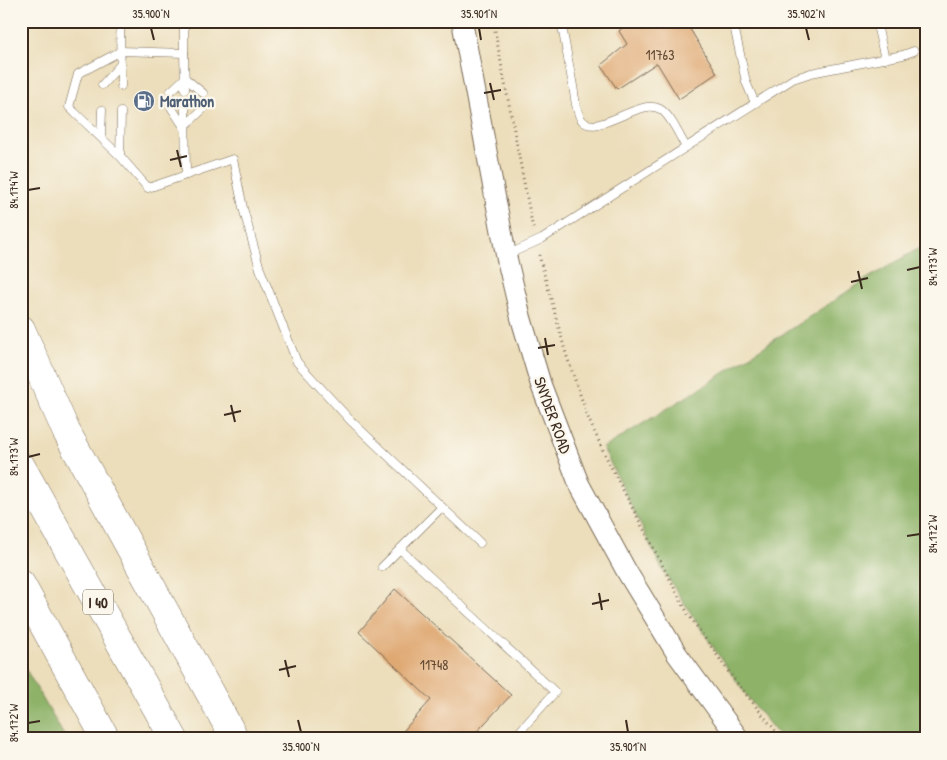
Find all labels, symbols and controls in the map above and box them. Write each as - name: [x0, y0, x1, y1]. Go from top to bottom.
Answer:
- text: 35.900°N: [132, 5, 170, 22]
- text: 35.901°N: [461, 5, 497, 22]
- text: 35.902°N: [787, 5, 825, 22]
- house number: 11763: [646, 45, 674, 64]
- fuel station icon: Marathon: [132, 89, 156, 113]
- place label: Marathon: [160, 90, 214, 112]
- text: 84.174°W: [5, 171, 22, 209]
- text: 84.173°W: [924, 247, 941, 286]
- street label: SNYDER ROAD: [529, 374, 577, 457]
- text: 84.173°W: [5, 437, 22, 476]
- text: 84.172°W: [924, 514, 941, 553]
- road number: I 40: [83, 590, 113, 614]
- house number: 11748: [420, 655, 448, 674]
- text: 84.172°W: [5, 703, 22, 742]
- text: 35.900°N: [282, 738, 320, 755]
- text: 35.901°N: [610, 738, 646, 755]

